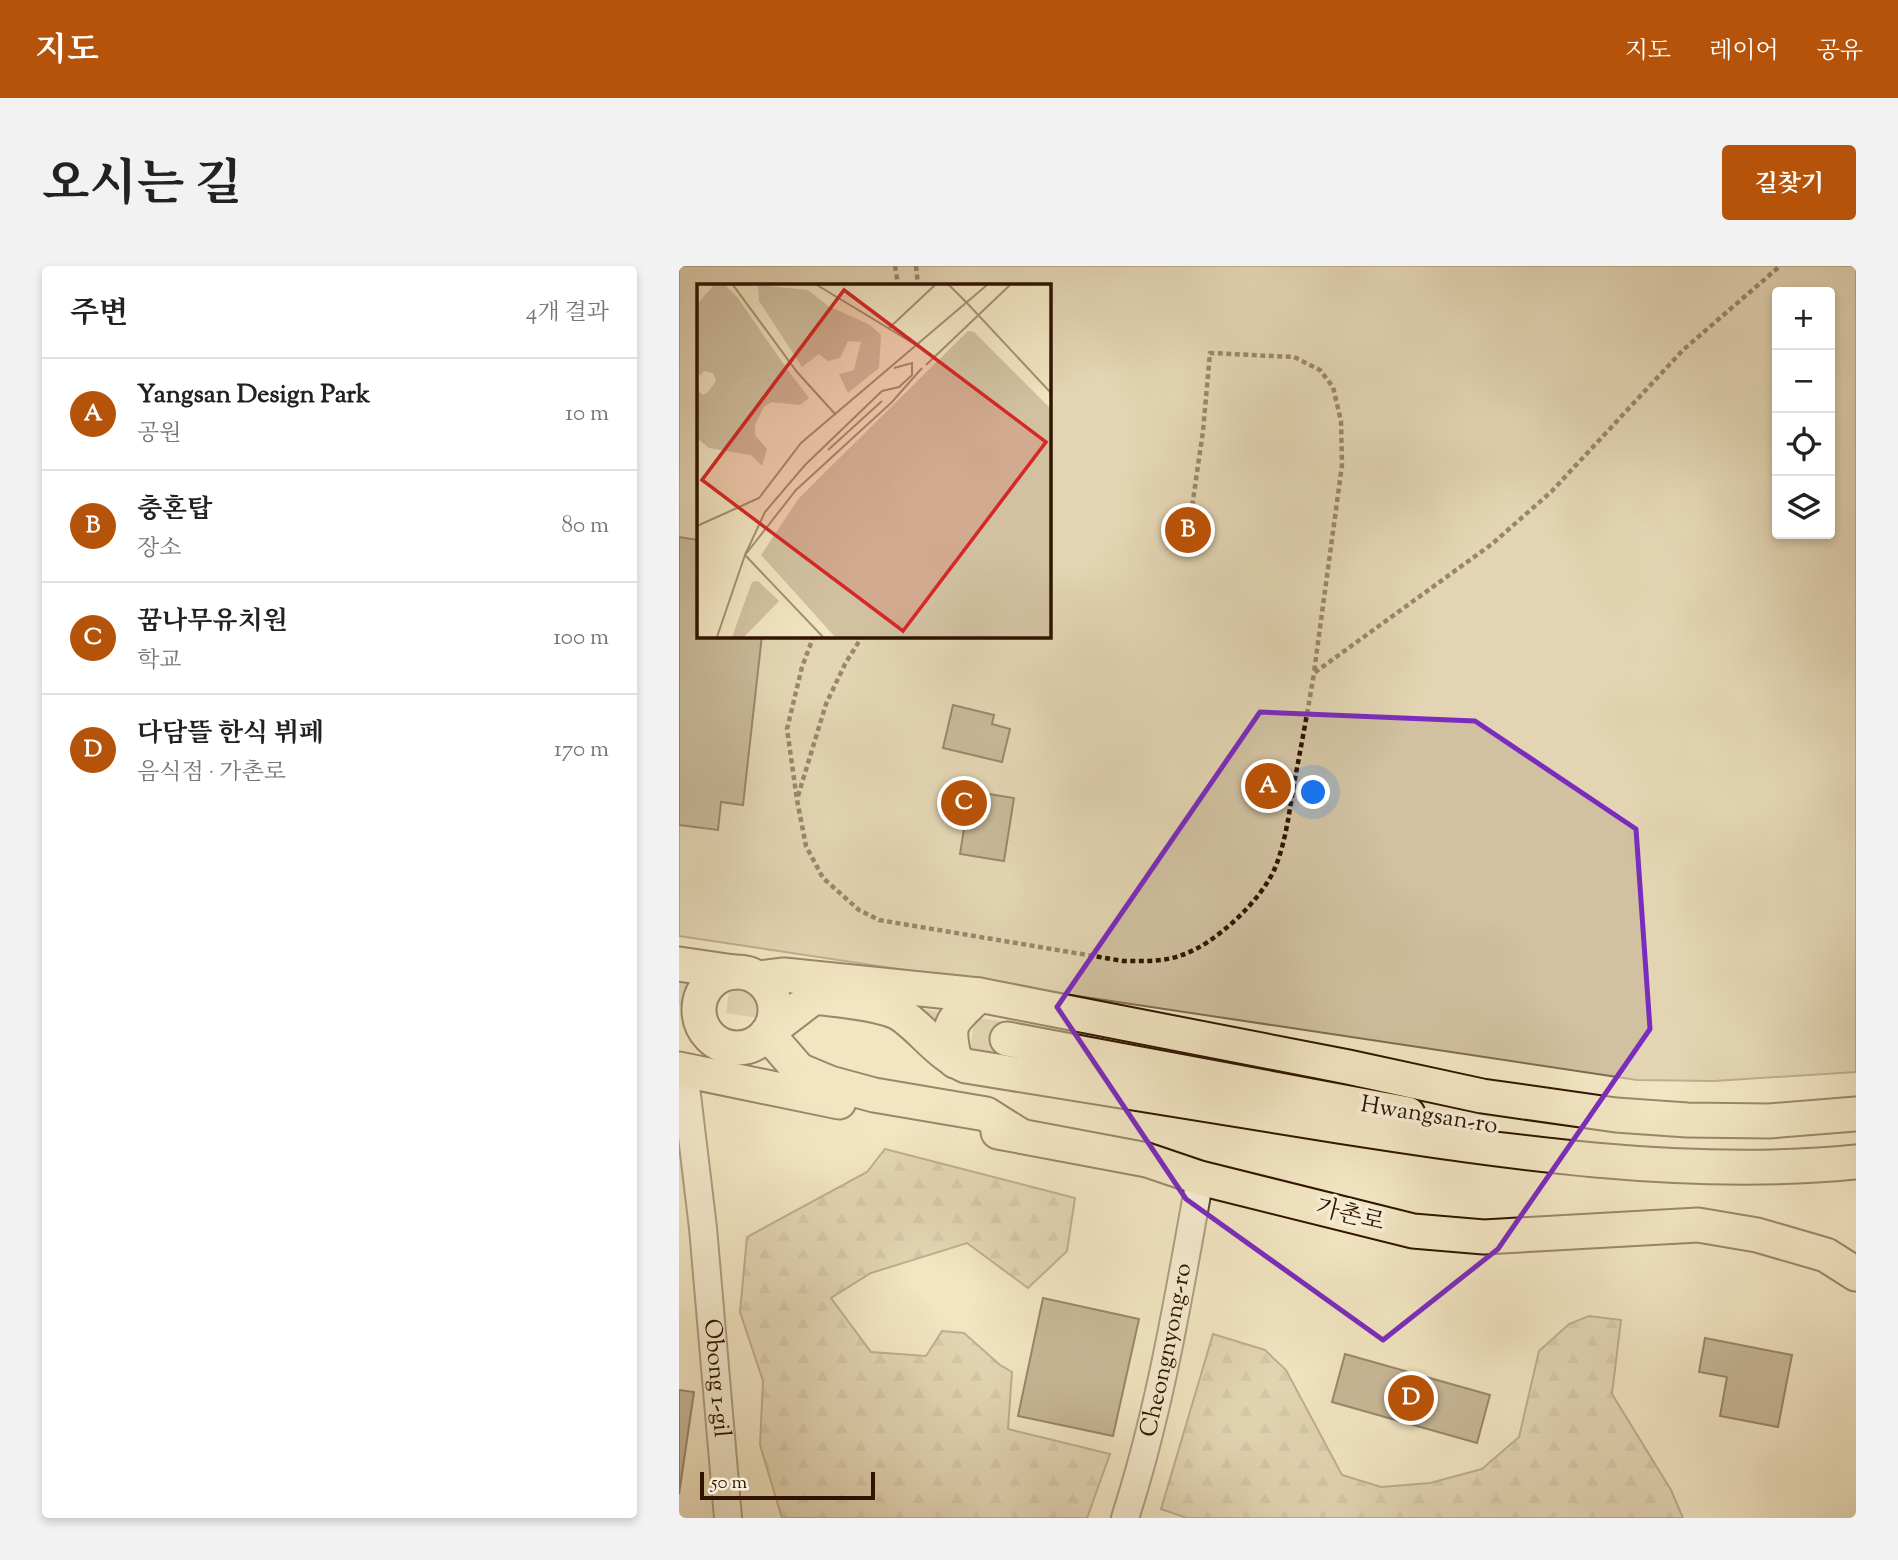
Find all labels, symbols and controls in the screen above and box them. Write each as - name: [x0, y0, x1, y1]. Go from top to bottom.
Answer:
- text: 지도: [35, 28, 99, 76]
- text: 지도: [1625, 35, 1671, 69]
- text: 레이어: [1709, 35, 1779, 69]
- text: 공유: [1817, 35, 1863, 69]
- button: 길찾기: [1722, 145, 1856, 220]
- text: 오시는 길: [42, 152, 242, 222]
- inset map: [697, 284, 1050, 637]
- map controls: [1772, 287, 1835, 539]
- button: +: [1772, 287, 1835, 350]
- text: 주변: [70, 293, 128, 336]
- text: 4개 결과: [526, 297, 609, 330]
- button: −: [1772, 350, 1835, 413]
- text: Yangsan Design Park: [137, 377, 370, 414]
- text: A: [84, 398, 102, 431]
- text: 10 m: [565, 398, 609, 431]
- button: locate: [1772, 413, 1835, 476]
- text: 공원: [137, 418, 181, 451]
- button: layers: [1772, 476, 1835, 539]
- text: 충혼탑: [137, 492, 212, 529]
- pin: B: [1165, 504, 1211, 556]
- text: B: [86, 510, 100, 543]
- text: 80 m: [561, 510, 609, 543]
- text: 장소: [137, 533, 181, 566]
- text: 꿈나무유치원: [137, 604, 288, 641]
- text: C: [84, 622, 102, 655]
- text: 100 m: [553, 622, 609, 655]
- text: 학교: [137, 645, 181, 678]
- text: 다담뜰 한식 뷔페: [137, 716, 324, 753]
- text: D: [84, 734, 102, 767]
- text: 170 m: [554, 734, 609, 767]
- text: 음식점 · 가촌로: [137, 757, 286, 790]
- pin: A: [1245, 760, 1291, 812]
- your location: [1296, 775, 1330, 809]
- pin: C: [941, 777, 987, 829]
- street label: Hwangsan-ro: [1358, 1088, 1500, 1144]
- street label: 가촌로: [1312, 1191, 1388, 1241]
- street label: Cheongnyong-ro: [1132, 1260, 1201, 1441]
- street label: Obong 1-gil: [694, 1318, 738, 1439]
- pin: D: [1388, 1372, 1434, 1424]
- scale bar: [700, 1469, 875, 1501]
- text: 50 m: [711, 1470, 747, 1497]

